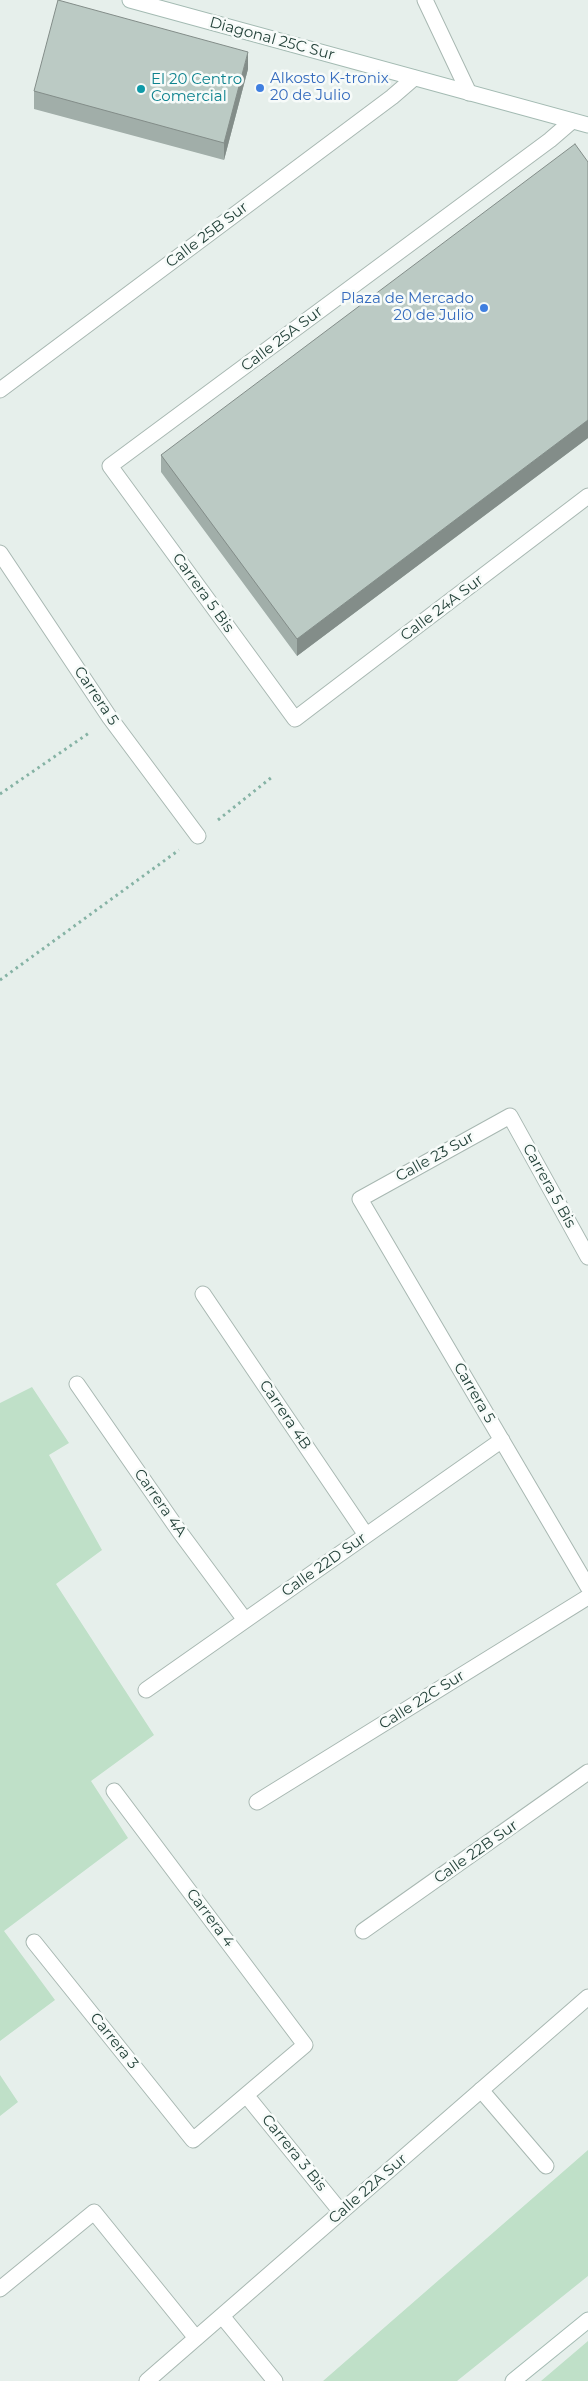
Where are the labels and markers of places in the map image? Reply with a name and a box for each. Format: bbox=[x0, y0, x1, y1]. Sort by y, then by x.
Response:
place label: Alkosto K-tronix 20 de Julio bbox=[270, 70, 389, 105]
place label: El 20 Centro Comercial bbox=[151, 71, 242, 106]
marker: Alkosto K-tronix 20 de Julio bbox=[254, 82, 266, 94]
marker: El 20 Centro Comercial bbox=[135, 83, 147, 95]
place label: Plaza de Mercado 20 de Julio bbox=[341, 290, 474, 325]
marker: Plaza de Mercado 20 de Julio bbox=[478, 302, 490, 314]

